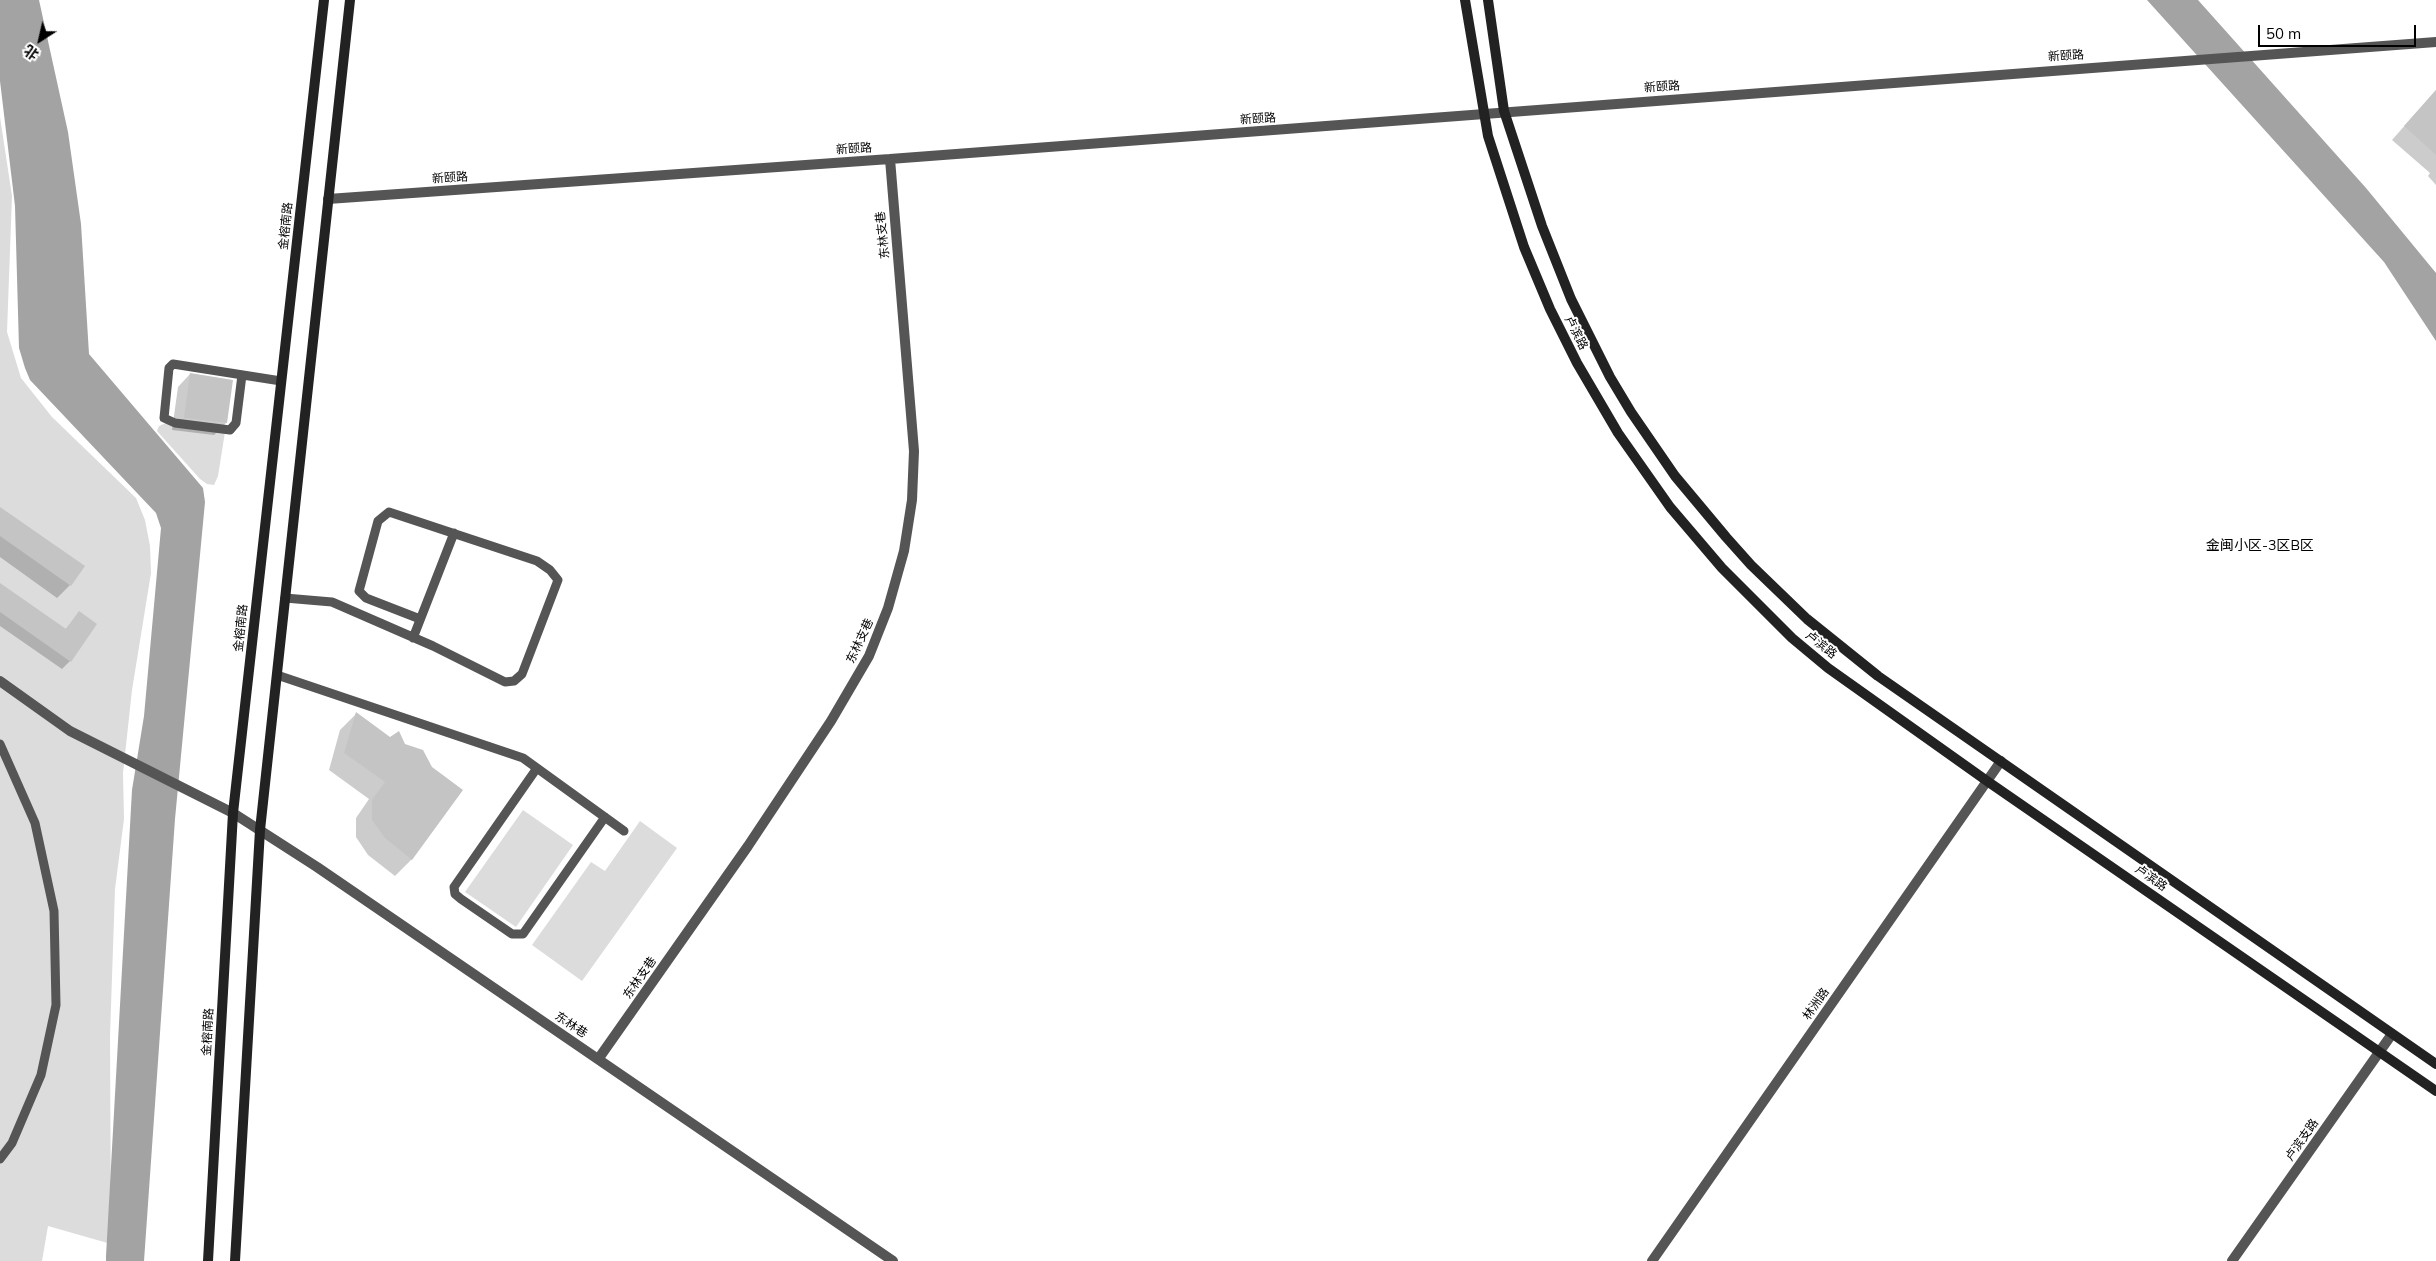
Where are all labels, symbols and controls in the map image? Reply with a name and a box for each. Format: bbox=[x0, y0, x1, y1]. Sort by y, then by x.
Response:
north arrow bbox=[15, 15, 65, 65]
scale bar bbox=[2261, 15, 2418, 47]
text: 50 m bbox=[2266, 24, 2301, 43]
text: 北 bbox=[21, 41, 42, 64]
street label: 新颐路 bbox=[2048, 48, 2084, 64]
street label: 新颐路 bbox=[1644, 79, 1680, 95]
street label: 新颐路 bbox=[1240, 111, 1276, 127]
street label: 新颐路 bbox=[836, 141, 872, 157]
street label: 新颐路 bbox=[432, 170, 468, 186]
street label: 金榕南路 bbox=[276, 201, 296, 251]
street label: 东林支巷 bbox=[873, 210, 893, 260]
street label: 卢滨路 bbox=[1561, 314, 1591, 352]
district label: 金闽小区-3区B区 bbox=[2206, 538, 2314, 554]
street label: 金榕南路 bbox=[231, 603, 251, 653]
street label: 东林支巷 bbox=[843, 616, 877, 666]
street label: 卢滨路 bbox=[1802, 628, 1840, 662]
street label: 卢滨路 bbox=[2132, 862, 2170, 894]
street label: 东林支巷 bbox=[620, 954, 660, 1002]
street label: 林洲路 bbox=[1800, 985, 1832, 1023]
street label: 金榕南路 bbox=[200, 1008, 216, 1056]
street label: 东林巷 bbox=[552, 1009, 590, 1041]
street label: 卢滨支路 bbox=[2282, 1116, 2322, 1164]

